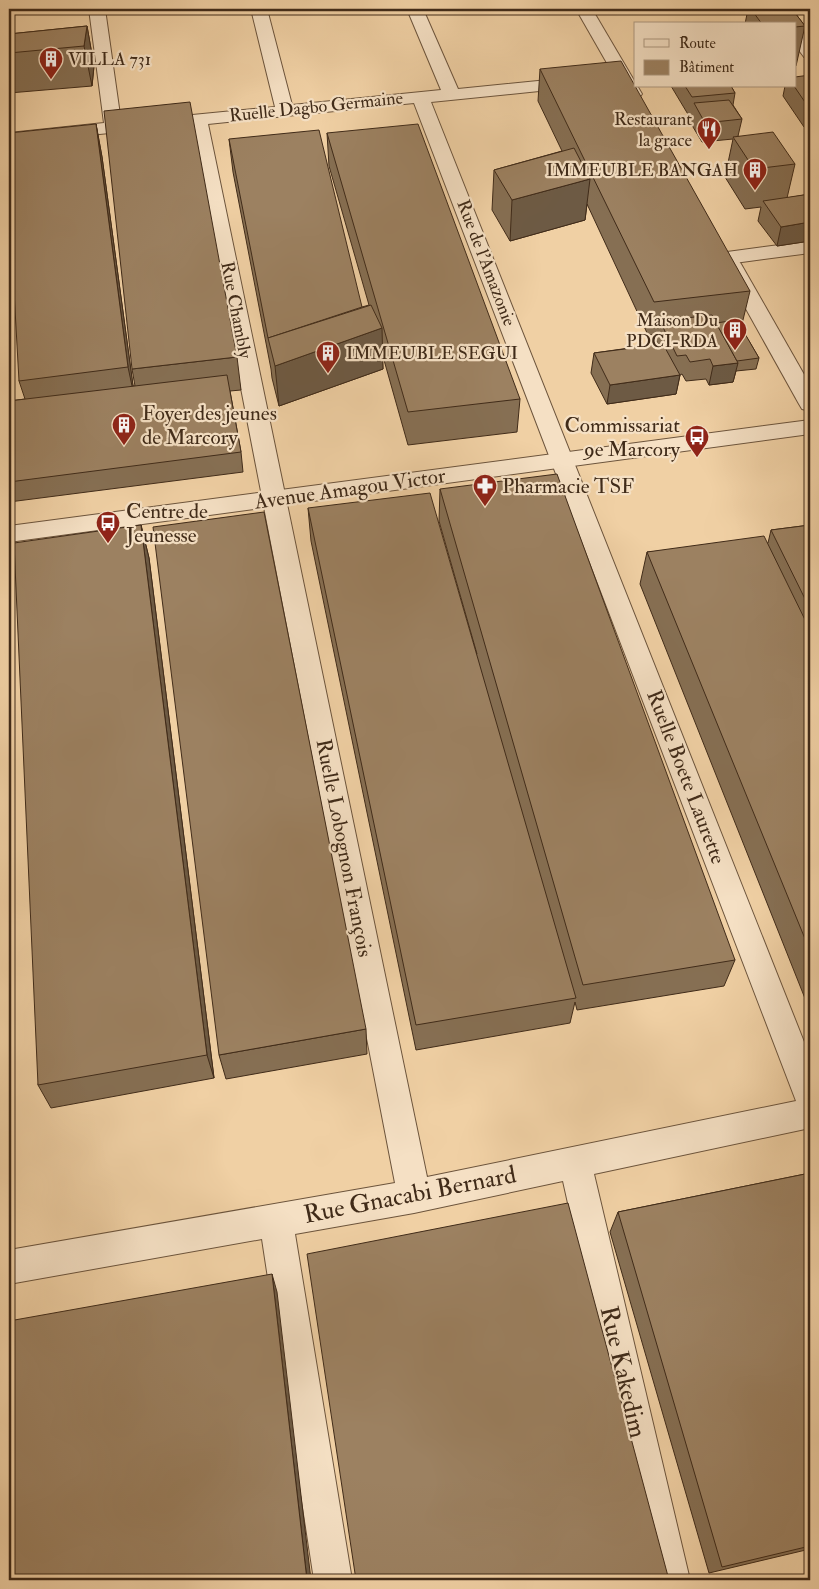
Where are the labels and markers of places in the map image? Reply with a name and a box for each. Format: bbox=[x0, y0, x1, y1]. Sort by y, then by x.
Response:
building icon: VILLA 731 bbox=[38, 46, 64, 80]
place label: VILLA 731 bbox=[68, 48, 151, 71]
place label: Restaurant la grace bbox=[614, 108, 692, 152]
restaurant icon: Restaurant la grace bbox=[696, 116, 722, 150]
building icon: IMMEUBLE BANGAH bbox=[742, 157, 768, 191]
place label: IMMEUBLE BANGAH bbox=[546, 159, 738, 182]
place label: Maison Du PDCI-RDA bbox=[626, 309, 719, 353]
building icon: Maison Du PDCI-RDA bbox=[722, 317, 748, 351]
building icon: IMMEUBLE SEGUI bbox=[315, 340, 341, 374]
place label: IMMEUBLE SEGUI bbox=[346, 342, 518, 365]
place label: Foyer des jeunes de Marcory bbox=[142, 400, 277, 451]
building icon: Foyer des jeunes de Marcory bbox=[111, 412, 137, 446]
place label: Commissariat 9e Marcory bbox=[564, 412, 681, 463]
bus stop icon: Commissariat 9e Marcory bbox=[684, 424, 710, 458]
pharmacy icon: Pharmacie TSF bbox=[472, 473, 498, 507]
place label: Pharmacie TSF bbox=[502, 473, 634, 500]
place label: Centre de Jeunesse bbox=[125, 498, 208, 549]
bus stop icon: Centre de Jeunesse bbox=[95, 510, 121, 544]

